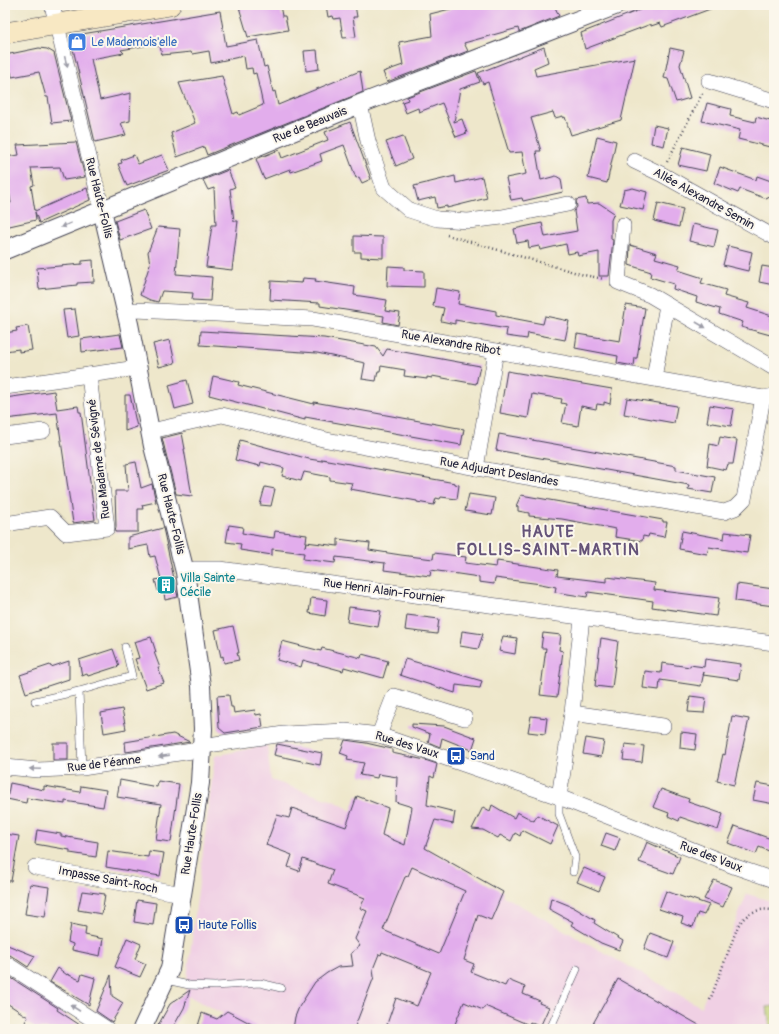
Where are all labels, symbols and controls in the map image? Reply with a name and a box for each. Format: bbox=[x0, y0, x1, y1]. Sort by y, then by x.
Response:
shop icon: Le Mademois'elle bbox=[66, 31, 88, 53]
place label: Le Mademois'elle bbox=[91, 35, 177, 50]
one-way arrow bbox=[63, 56, 69, 68]
street label: Rue de Beauvais bbox=[271, 103, 350, 147]
street label: Rue Haute-Follis bbox=[82, 156, 116, 241]
street label: Allée Alexandre Semin bbox=[651, 165, 758, 233]
one-way arrow bbox=[60, 222, 71, 228]
one-way arrow bbox=[695, 321, 707, 328]
street label: Rue Alexandre Ribot bbox=[400, 327, 502, 359]
street label: Rue Madame de Sévigné bbox=[84, 398, 114, 520]
street label: Rue Adjudant Deslandes bbox=[439, 454, 560, 490]
street label: Rue Haute-Follis bbox=[154, 472, 188, 557]
district label: HAUTE FOLLIS-SAINT-MARTIN bbox=[456, 522, 640, 560]
place label: Villa Sainte Cécile bbox=[180, 571, 235, 600]
building icon: Villa Sainte Cécile bbox=[155, 574, 177, 596]
street label: Rue Henri Alain-Fournier bbox=[322, 575, 447, 607]
street label: Rue des Vaux bbox=[373, 728, 441, 762]
bus stop icon: Sand bbox=[445, 745, 467, 767]
place label: Sand bbox=[470, 749, 495, 764]
street label: Rue de Péanne bbox=[66, 752, 142, 776]
one-way arrow bbox=[158, 753, 170, 759]
one-way arrow bbox=[29, 766, 41, 773]
street label: Rue Haute-Follis bbox=[178, 791, 206, 876]
street label: Rue des Vaux bbox=[678, 838, 744, 876]
street label: Impasse Saint-Roch bbox=[57, 863, 159, 897]
bus stop icon: Haute Follis bbox=[173, 914, 195, 936]
place label: Haute Follis bbox=[198, 918, 257, 933]
one-way arrow bbox=[69, 1004, 80, 1012]

